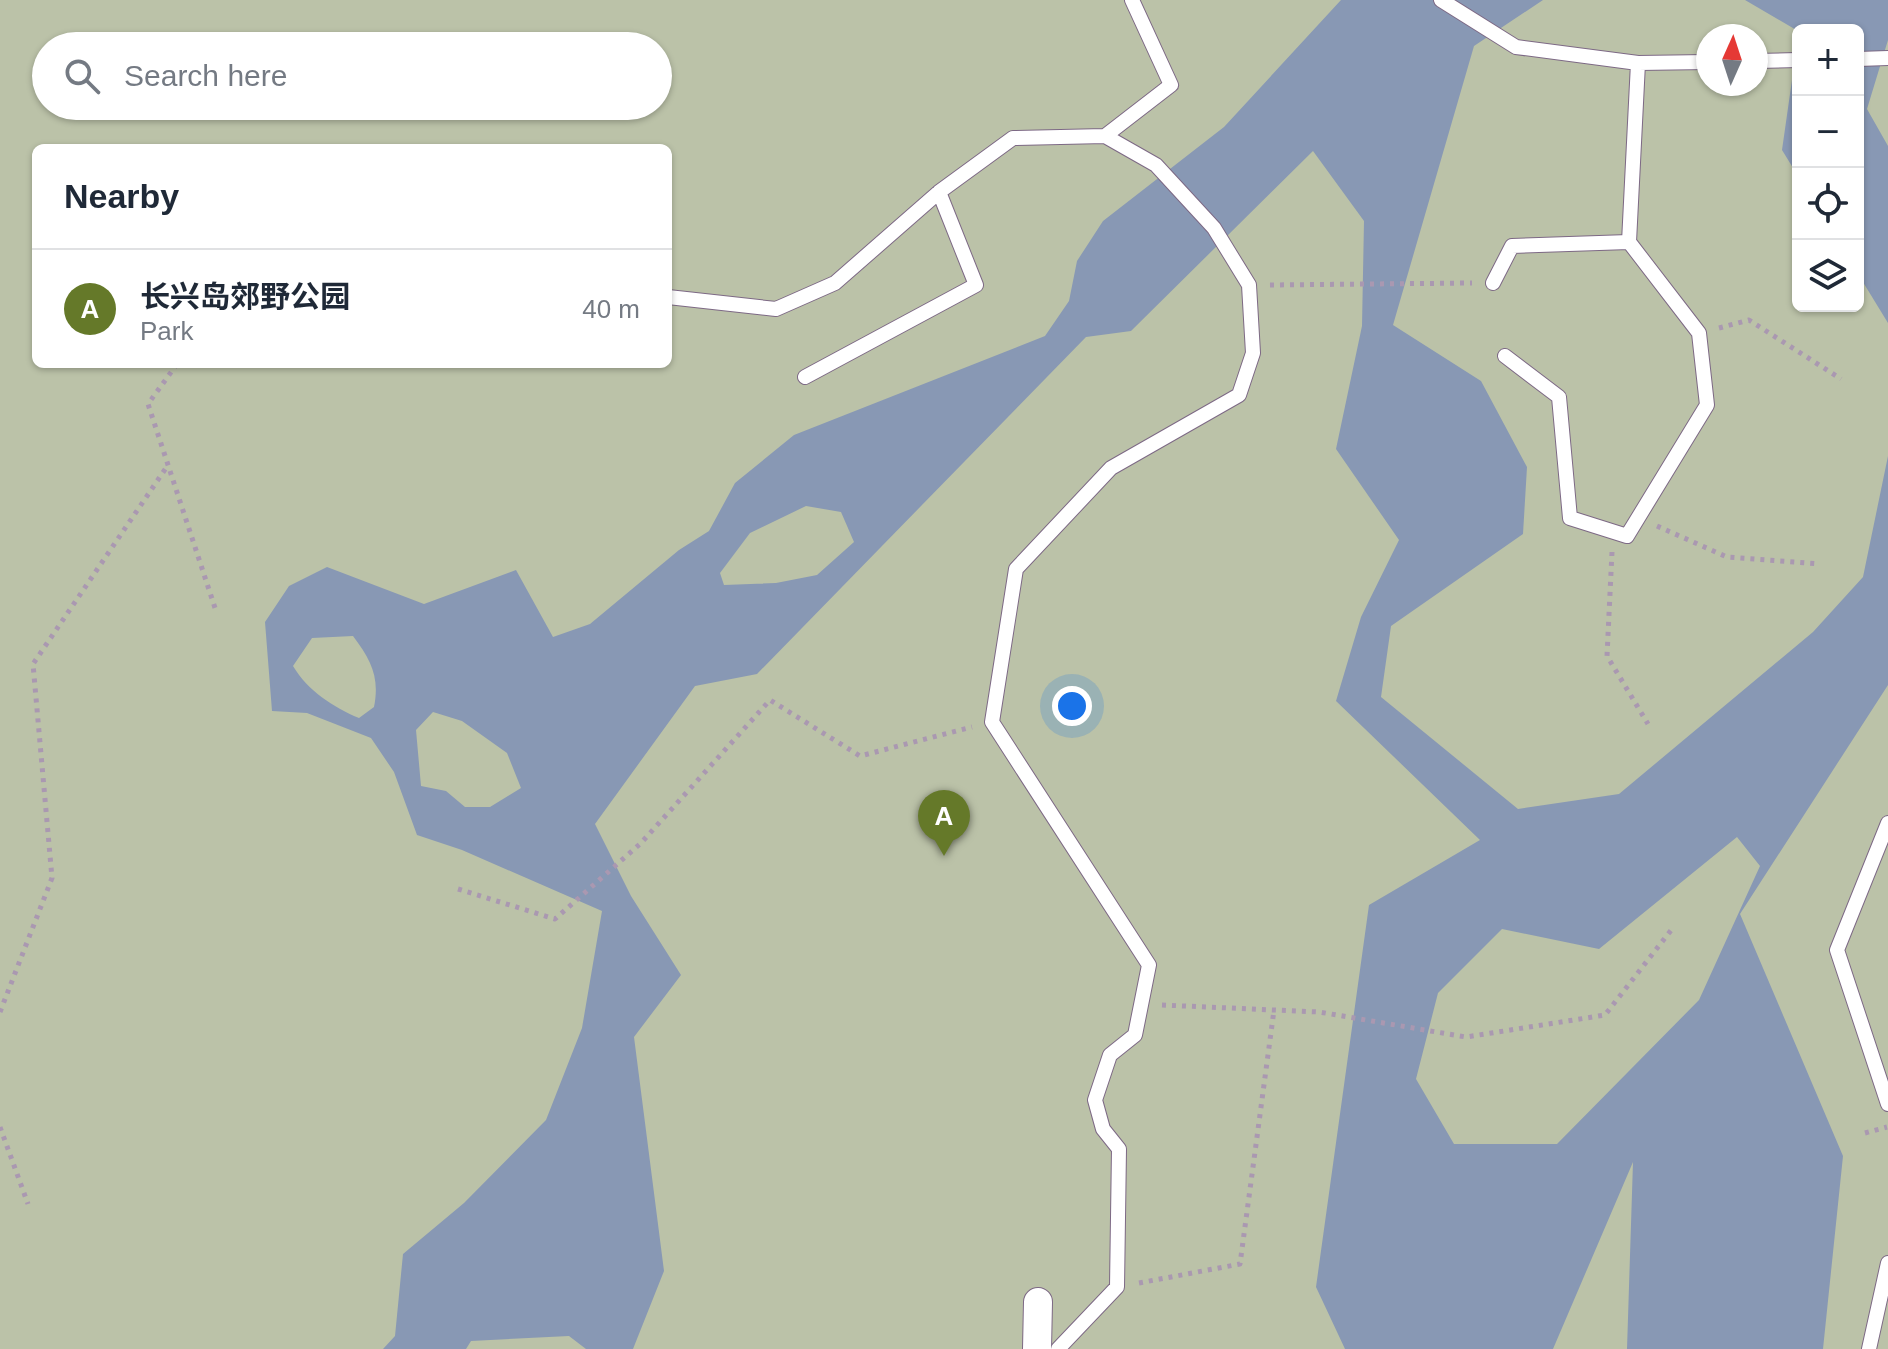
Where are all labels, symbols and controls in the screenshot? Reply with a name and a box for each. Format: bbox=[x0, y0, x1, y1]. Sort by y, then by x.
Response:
north arrow bbox=[1696, 24, 1768, 96]
map controls bbox=[1792, 24, 1864, 312]
button: + bbox=[1792, 24, 1864, 96]
search box bbox=[32, 32, 672, 120]
icon: search bbox=[60, 54, 104, 98]
text: Search here bbox=[124, 59, 287, 92]
button: − bbox=[1792, 96, 1864, 168]
button: locate bbox=[1792, 168, 1864, 240]
text: Nearby bbox=[64, 177, 179, 215]
button: layers bbox=[1792, 240, 1864, 312]
text: 长兴岛郊野公园 bbox=[140, 280, 350, 313]
text: A bbox=[81, 294, 99, 324]
text: 40 m bbox=[582, 294, 640, 324]
text: Park bbox=[140, 316, 193, 346]
your location bbox=[1052, 686, 1092, 726]
pin: A bbox=[918, 790, 970, 856]

